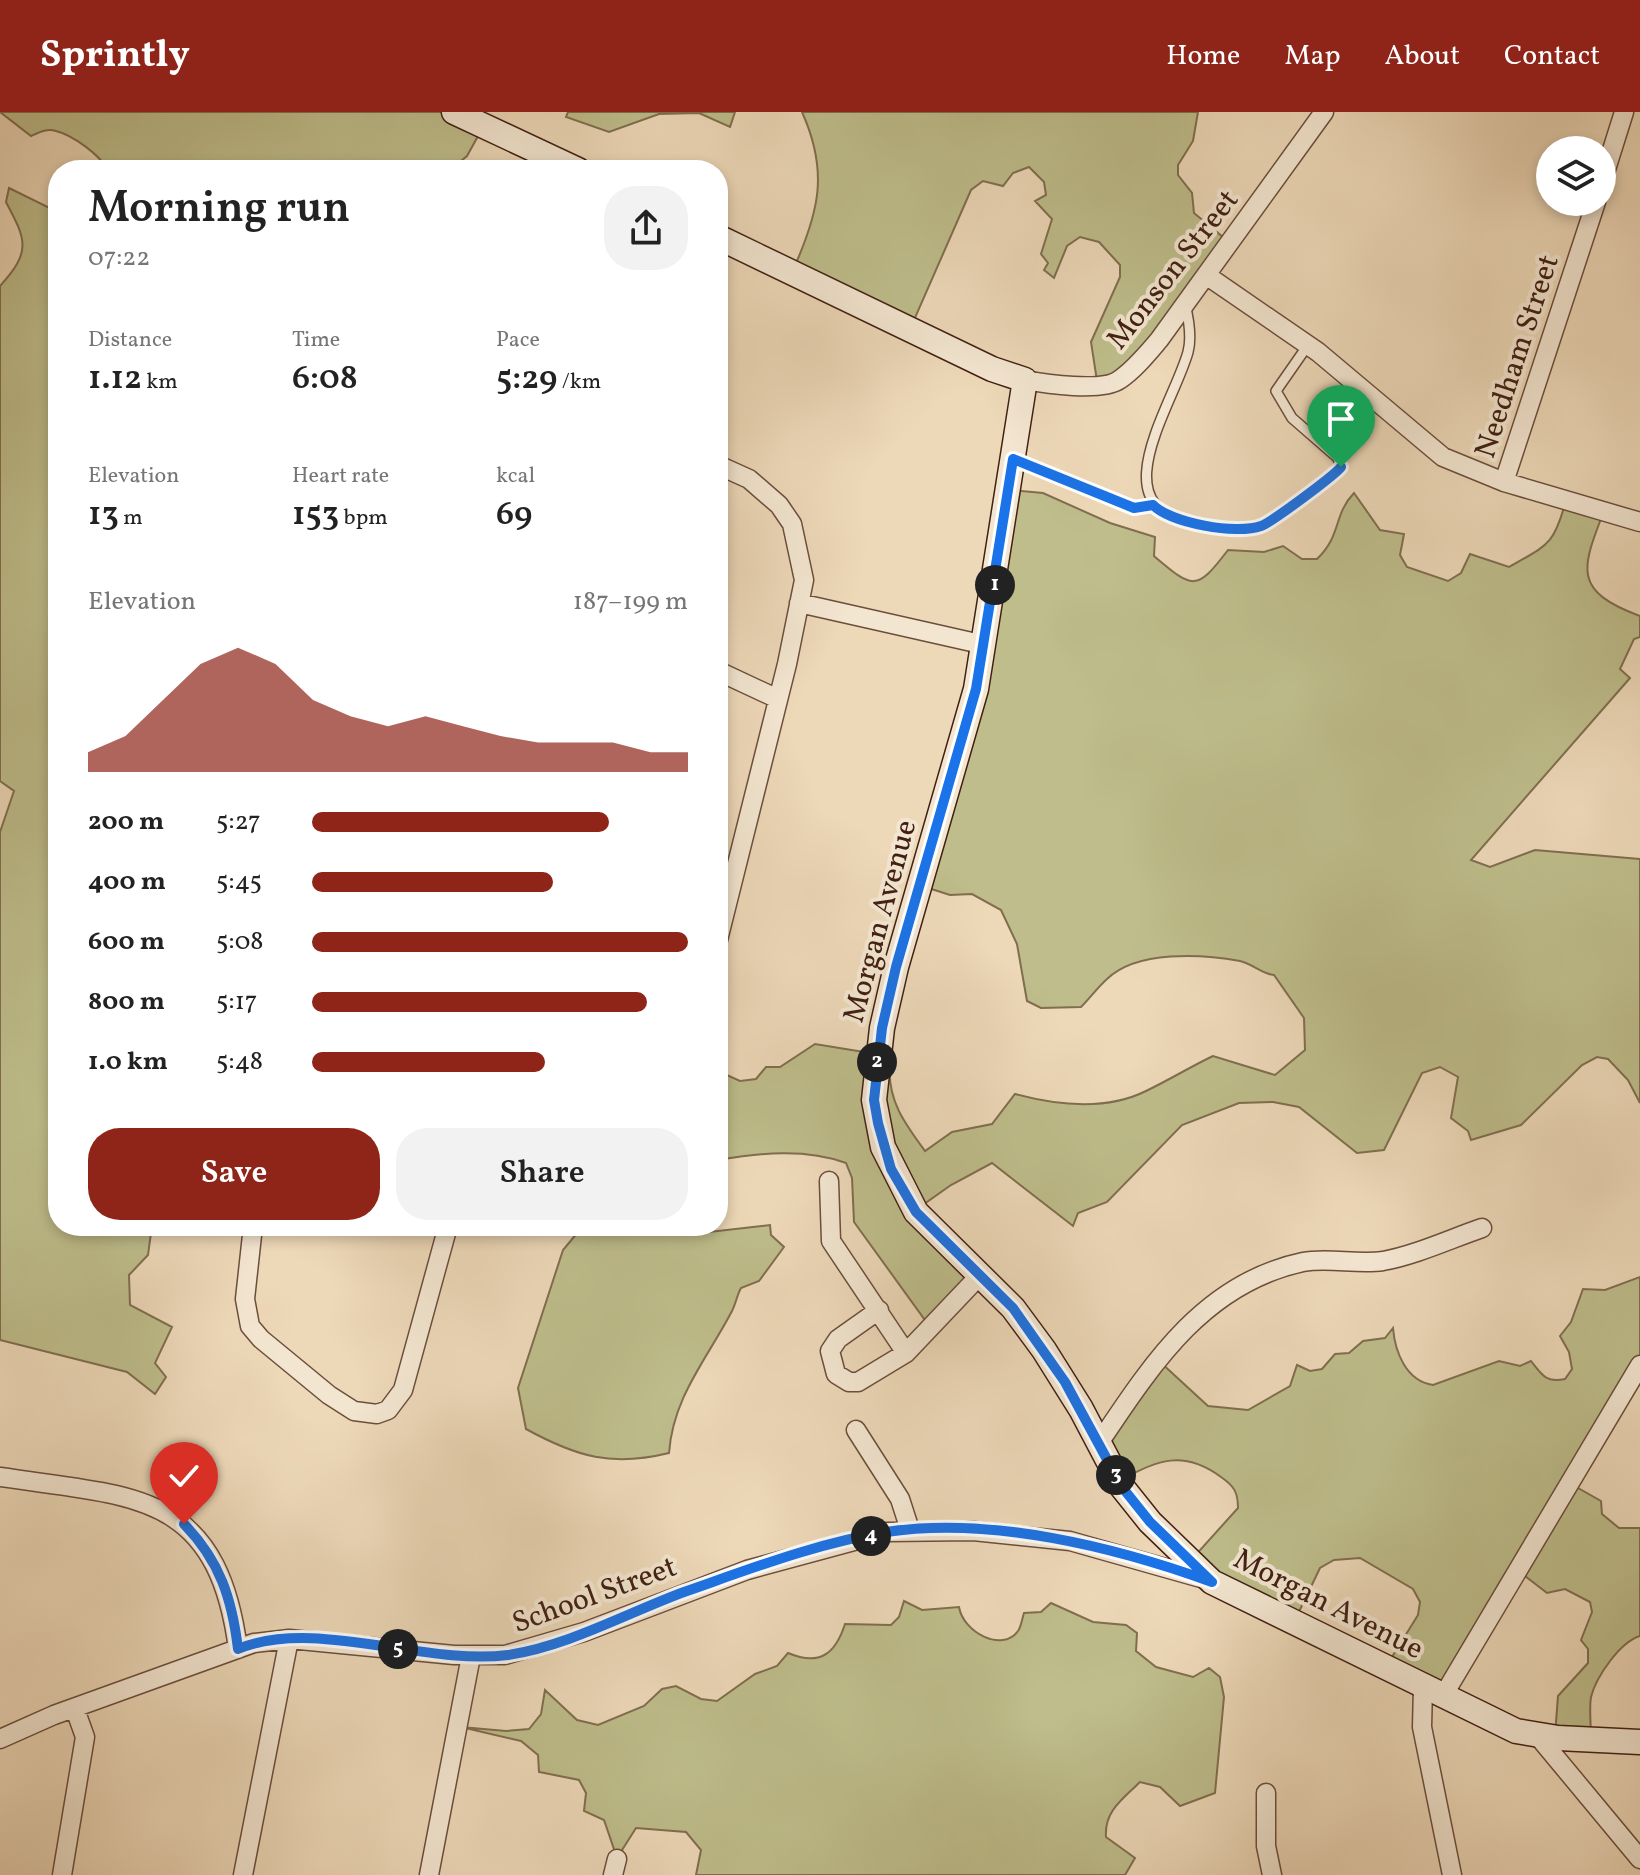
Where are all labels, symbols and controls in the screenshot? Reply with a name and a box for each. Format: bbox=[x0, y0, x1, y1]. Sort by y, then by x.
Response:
text: Sprintly bbox=[40, 30, 190, 83]
text: Home bbox=[1166, 37, 1240, 76]
text: Map bbox=[1284, 37, 1340, 76]
text: About bbox=[1384, 37, 1460, 76]
text: Contact bbox=[1504, 37, 1600, 76]
map controls bbox=[1536, 136, 1616, 216]
button: layers bbox=[1536, 136, 1616, 216]
text: Morning run bbox=[88, 179, 350, 240]
street label: Monson Street bbox=[1098, 181, 1249, 359]
button: share bbox=[604, 186, 688, 270]
text: 07:22 bbox=[88, 240, 150, 276]
street label: Needham Street bbox=[1465, 249, 1571, 464]
text: Distance bbox=[88, 325, 172, 356]
text: Time bbox=[292, 325, 340, 356]
text: Pace bbox=[496, 325, 540, 356]
text: 1.12 bbox=[88, 356, 142, 403]
text: 6:08 bbox=[292, 356, 358, 403]
text: 5:29 bbox=[496, 356, 557, 403]
text: km bbox=[142, 367, 178, 398]
text: /km bbox=[557, 367, 601, 398]
pin bbox=[1307, 385, 1375, 467]
icon: arrive bbox=[1319, 397, 1363, 441]
text: Elevation bbox=[88, 461, 179, 492]
text: Heart rate bbox=[292, 461, 389, 492]
text: kcal bbox=[496, 461, 535, 492]
text: 13 bbox=[88, 492, 119, 539]
text: 153 bbox=[292, 492, 339, 539]
text: 69 bbox=[496, 492, 532, 539]
text: m bbox=[119, 503, 143, 534]
text: bpm bbox=[339, 503, 388, 534]
pin: 1 bbox=[975, 565, 1015, 605]
text: 1 bbox=[991, 569, 999, 600]
text: Elevation bbox=[88, 584, 196, 620]
text: 187–199 m bbox=[573, 584, 688, 620]
text: 200 m bbox=[88, 804, 164, 840]
text: 5:27 bbox=[216, 804, 261, 840]
street label: Morgan Avenue bbox=[834, 816, 928, 1027]
text: 400 m bbox=[88, 864, 166, 900]
text: 5:45 bbox=[216, 864, 262, 900]
text: 600 m bbox=[88, 924, 165, 960]
text: 5:08 bbox=[216, 924, 263, 960]
text: 800 m bbox=[88, 984, 165, 1020]
text: 5:17 bbox=[216, 984, 257, 1020]
pin: 2 bbox=[857, 1042, 897, 1082]
text: 1.0 km bbox=[88, 1044, 168, 1080]
text: 5:48 bbox=[216, 1044, 263, 1080]
text: 2 bbox=[871, 1046, 883, 1077]
button: Save bbox=[88, 1128, 380, 1220]
button: Share bbox=[396, 1128, 688, 1220]
pin bbox=[150, 1442, 218, 1524]
icon: check bbox=[162, 1454, 206, 1498]
pin: 3 bbox=[1096, 1455, 1136, 1495]
text: 3 bbox=[1110, 1459, 1122, 1490]
pin: 4 bbox=[851, 1516, 891, 1556]
text: 4 bbox=[864, 1520, 878, 1551]
street label: Morgan Avenue bbox=[1226, 1539, 1430, 1671]
street label: School Street bbox=[507, 1547, 683, 1645]
pin: 5 bbox=[378, 1629, 418, 1669]
text: 5 bbox=[393, 1633, 403, 1664]

